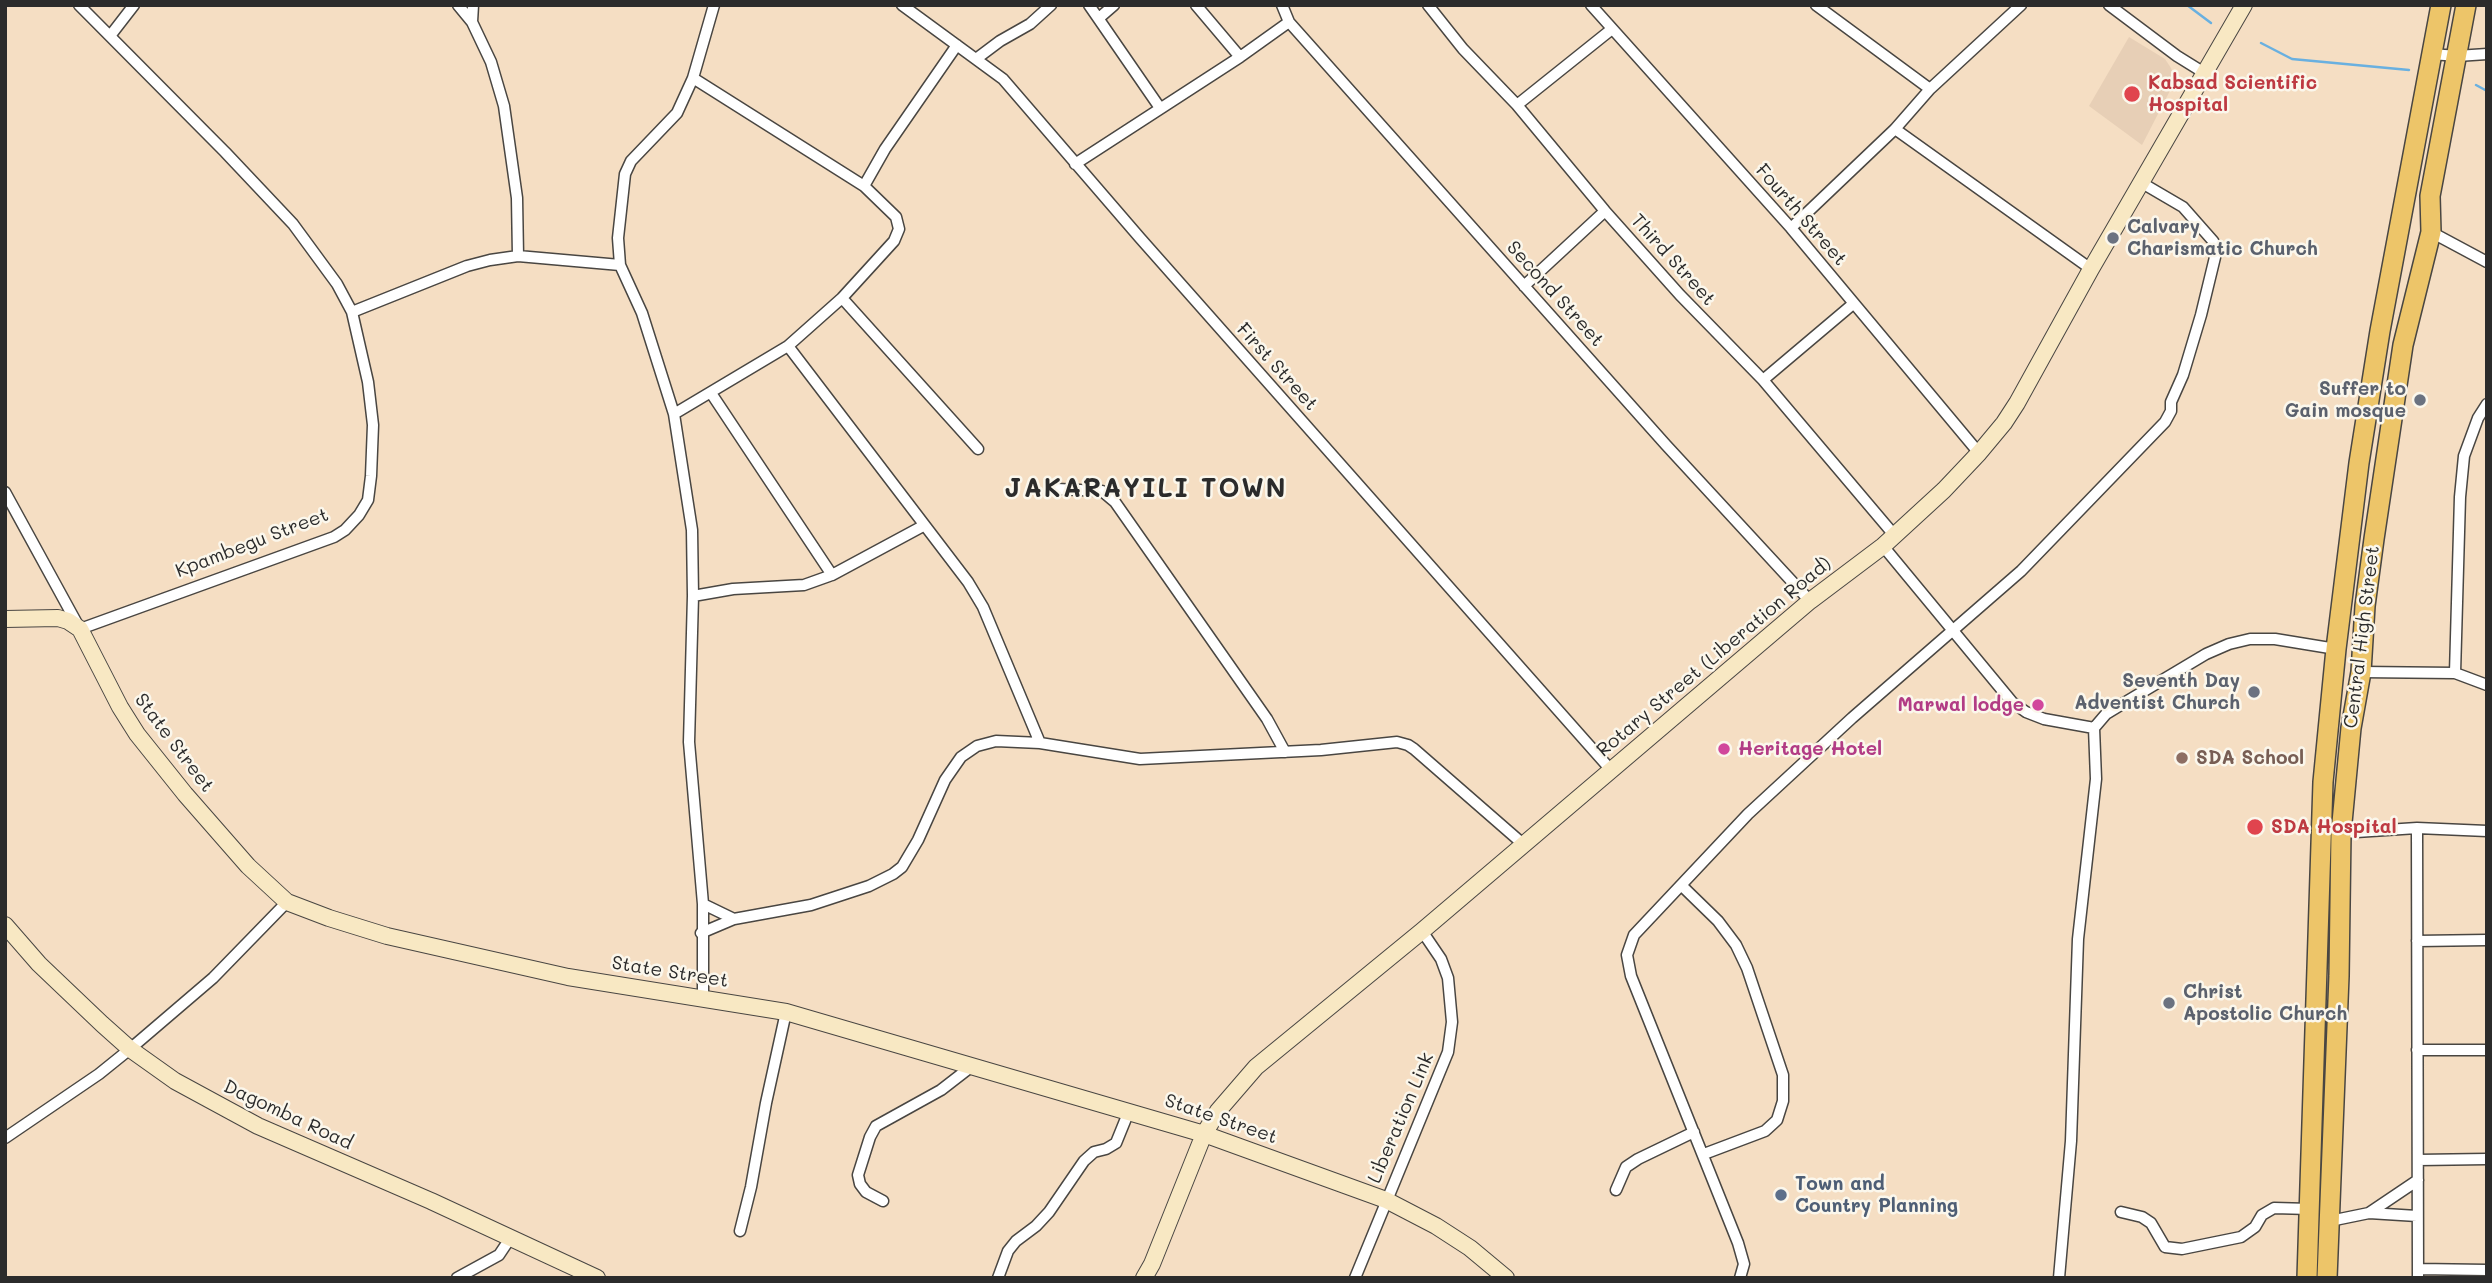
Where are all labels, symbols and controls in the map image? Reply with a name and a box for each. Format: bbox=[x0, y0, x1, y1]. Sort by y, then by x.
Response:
place label: Kabsad Scientific Hospital bbox=[2148, 72, 2317, 116]
marker: Kabsad Scientific Hospital bbox=[2122, 84, 2142, 104]
street label: Fourth Street bbox=[1751, 159, 1851, 271]
street label: Third Street bbox=[1626, 210, 1720, 310]
place label: Calvary Charismatic Church bbox=[2127, 216, 2318, 260]
marker: Calvary Charismatic Church bbox=[2105, 230, 2121, 246]
street label: Second Street bbox=[1502, 237, 1608, 351]
street label: First Street bbox=[1232, 318, 1322, 416]
place label: Suffer to Gain mosque bbox=[2285, 378, 2406, 422]
marker: Suffer to Gain mosque bbox=[2412, 392, 2428, 408]
district label: JAKARAYILI TOWN bbox=[1006, 473, 1286, 505]
street label: Kpambegu Street bbox=[172, 503, 332, 583]
street label: Central High Street bbox=[2339, 544, 2385, 730]
street label: Rotary Street (Liberation Road) bbox=[1592, 552, 1836, 762]
place label: Seventh Day Adventist Church bbox=[2074, 670, 2240, 714]
marker: Seventh Day Adventist Church bbox=[2246, 684, 2262, 700]
street label: State Street bbox=[130, 689, 218, 797]
place label: Marwal lodge bbox=[1897, 694, 2024, 716]
marker: Marwal lodge bbox=[2030, 697, 2046, 713]
place label: Heritage Hotel bbox=[1738, 738, 1882, 760]
marker: Heritage Hotel bbox=[1716, 741, 1732, 757]
place label: SDA School bbox=[2196, 747, 2304, 769]
marker: SDA School bbox=[2174, 750, 2190, 766]
place label: SDA Hospital bbox=[2271, 816, 2397, 838]
marker: SDA Hospital bbox=[2245, 817, 2265, 837]
street label: State Street bbox=[610, 952, 730, 992]
place label: Christ Apostolic Church bbox=[2183, 981, 2347, 1025]
marker: Christ Apostolic Church bbox=[2161, 995, 2177, 1011]
street label: Liberation Link bbox=[1363, 1049, 1439, 1187]
street label: Dagomba Road bbox=[220, 1075, 356, 1155]
street label: State Street bbox=[1162, 1089, 1280, 1149]
place label: Town and Country Planning bbox=[1795, 1173, 1958, 1217]
marker: Town and Country Planning bbox=[1773, 1187, 1789, 1203]

